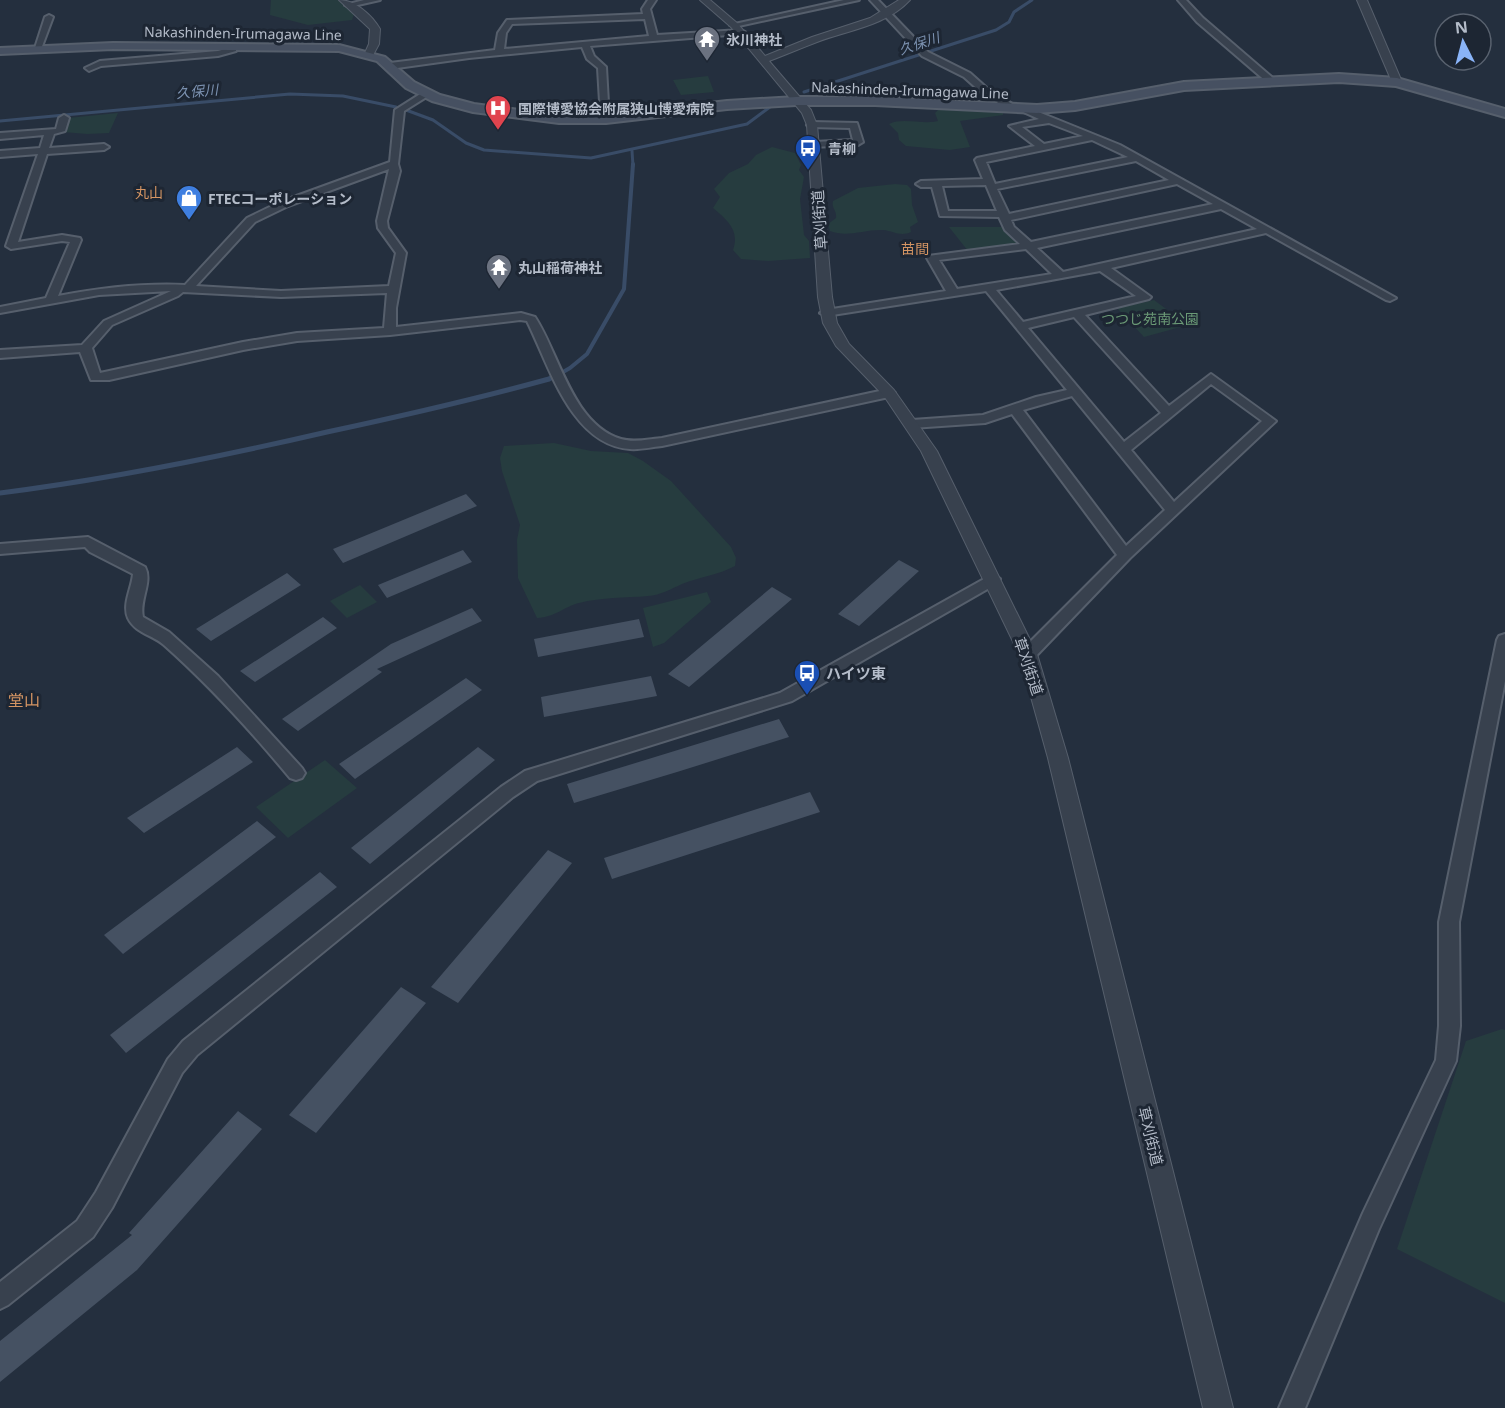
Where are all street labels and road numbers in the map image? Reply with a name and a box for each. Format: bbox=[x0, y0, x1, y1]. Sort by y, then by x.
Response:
street label: Nakashinden-Irumagawa Line bbox=[144, 22, 342, 44]
street label: Nakashinden-Irumagawa Line bbox=[811, 77, 1009, 103]
street label: 草刈街道 bbox=[807, 189, 831, 251]
street label: 草刈街道 bbox=[1010, 634, 1048, 698]
street label: 草刈街道 bbox=[1134, 1104, 1168, 1168]

